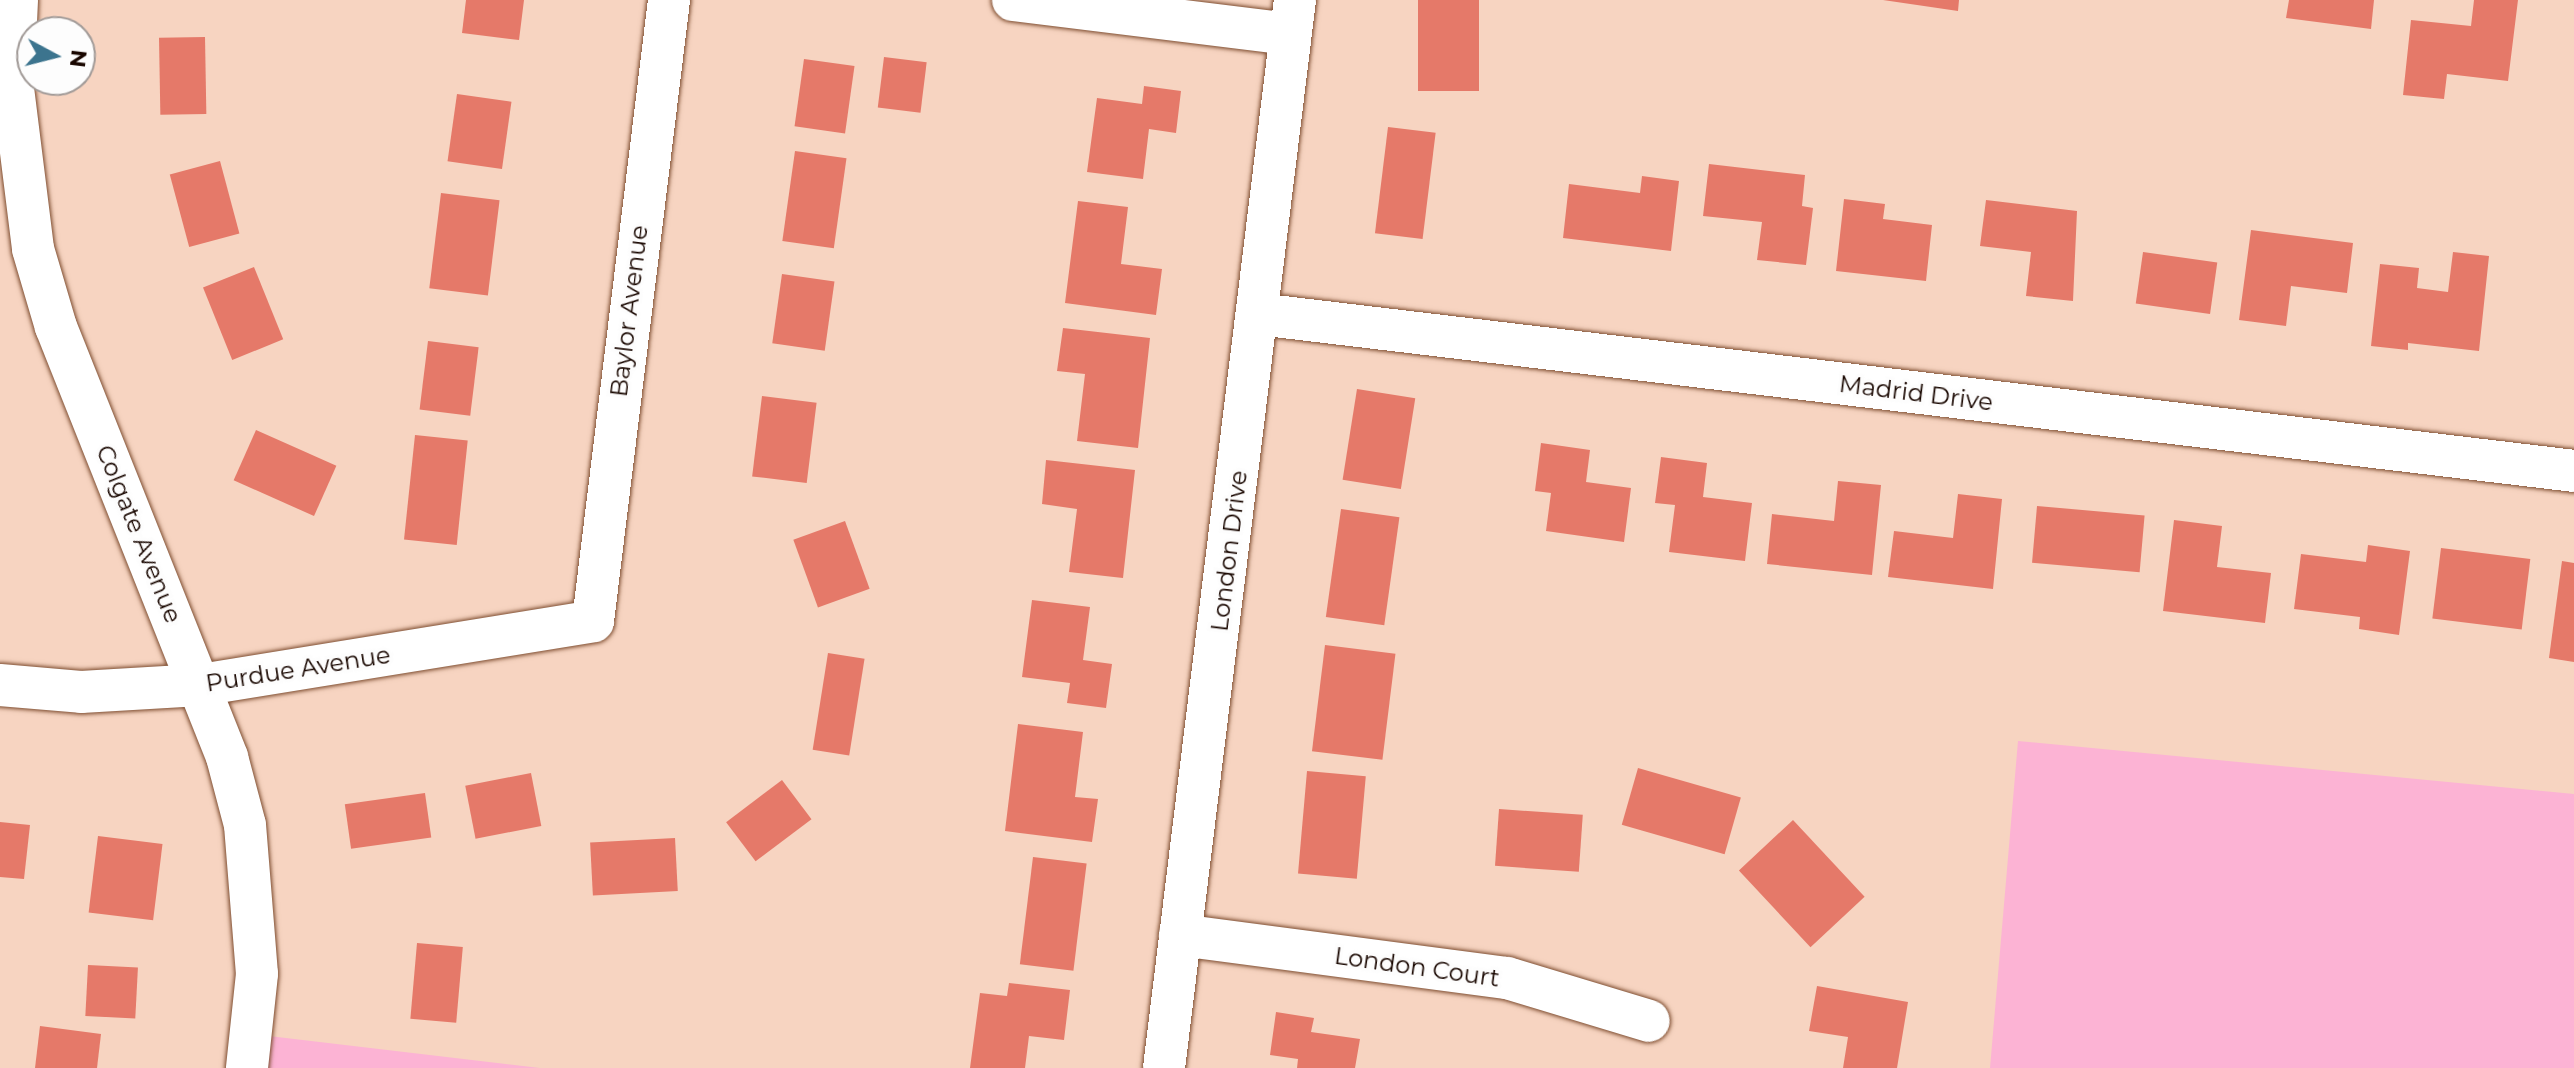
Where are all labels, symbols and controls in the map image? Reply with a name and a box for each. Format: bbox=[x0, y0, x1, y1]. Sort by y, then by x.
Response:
north arrow bbox=[16, 16, 96, 96]
text: N bbox=[64, 48, 93, 69]
street label: Baylor Avenue bbox=[604, 223, 654, 399]
street label: Madrid Drive bbox=[1837, 369, 1995, 417]
street label: Colgate Avenue bbox=[90, 441, 188, 627]
street label: London Drive bbox=[1205, 469, 1253, 633]
street label: Purdue Avenue bbox=[204, 640, 392, 698]
street label: London Court bbox=[1333, 941, 1501, 993]

